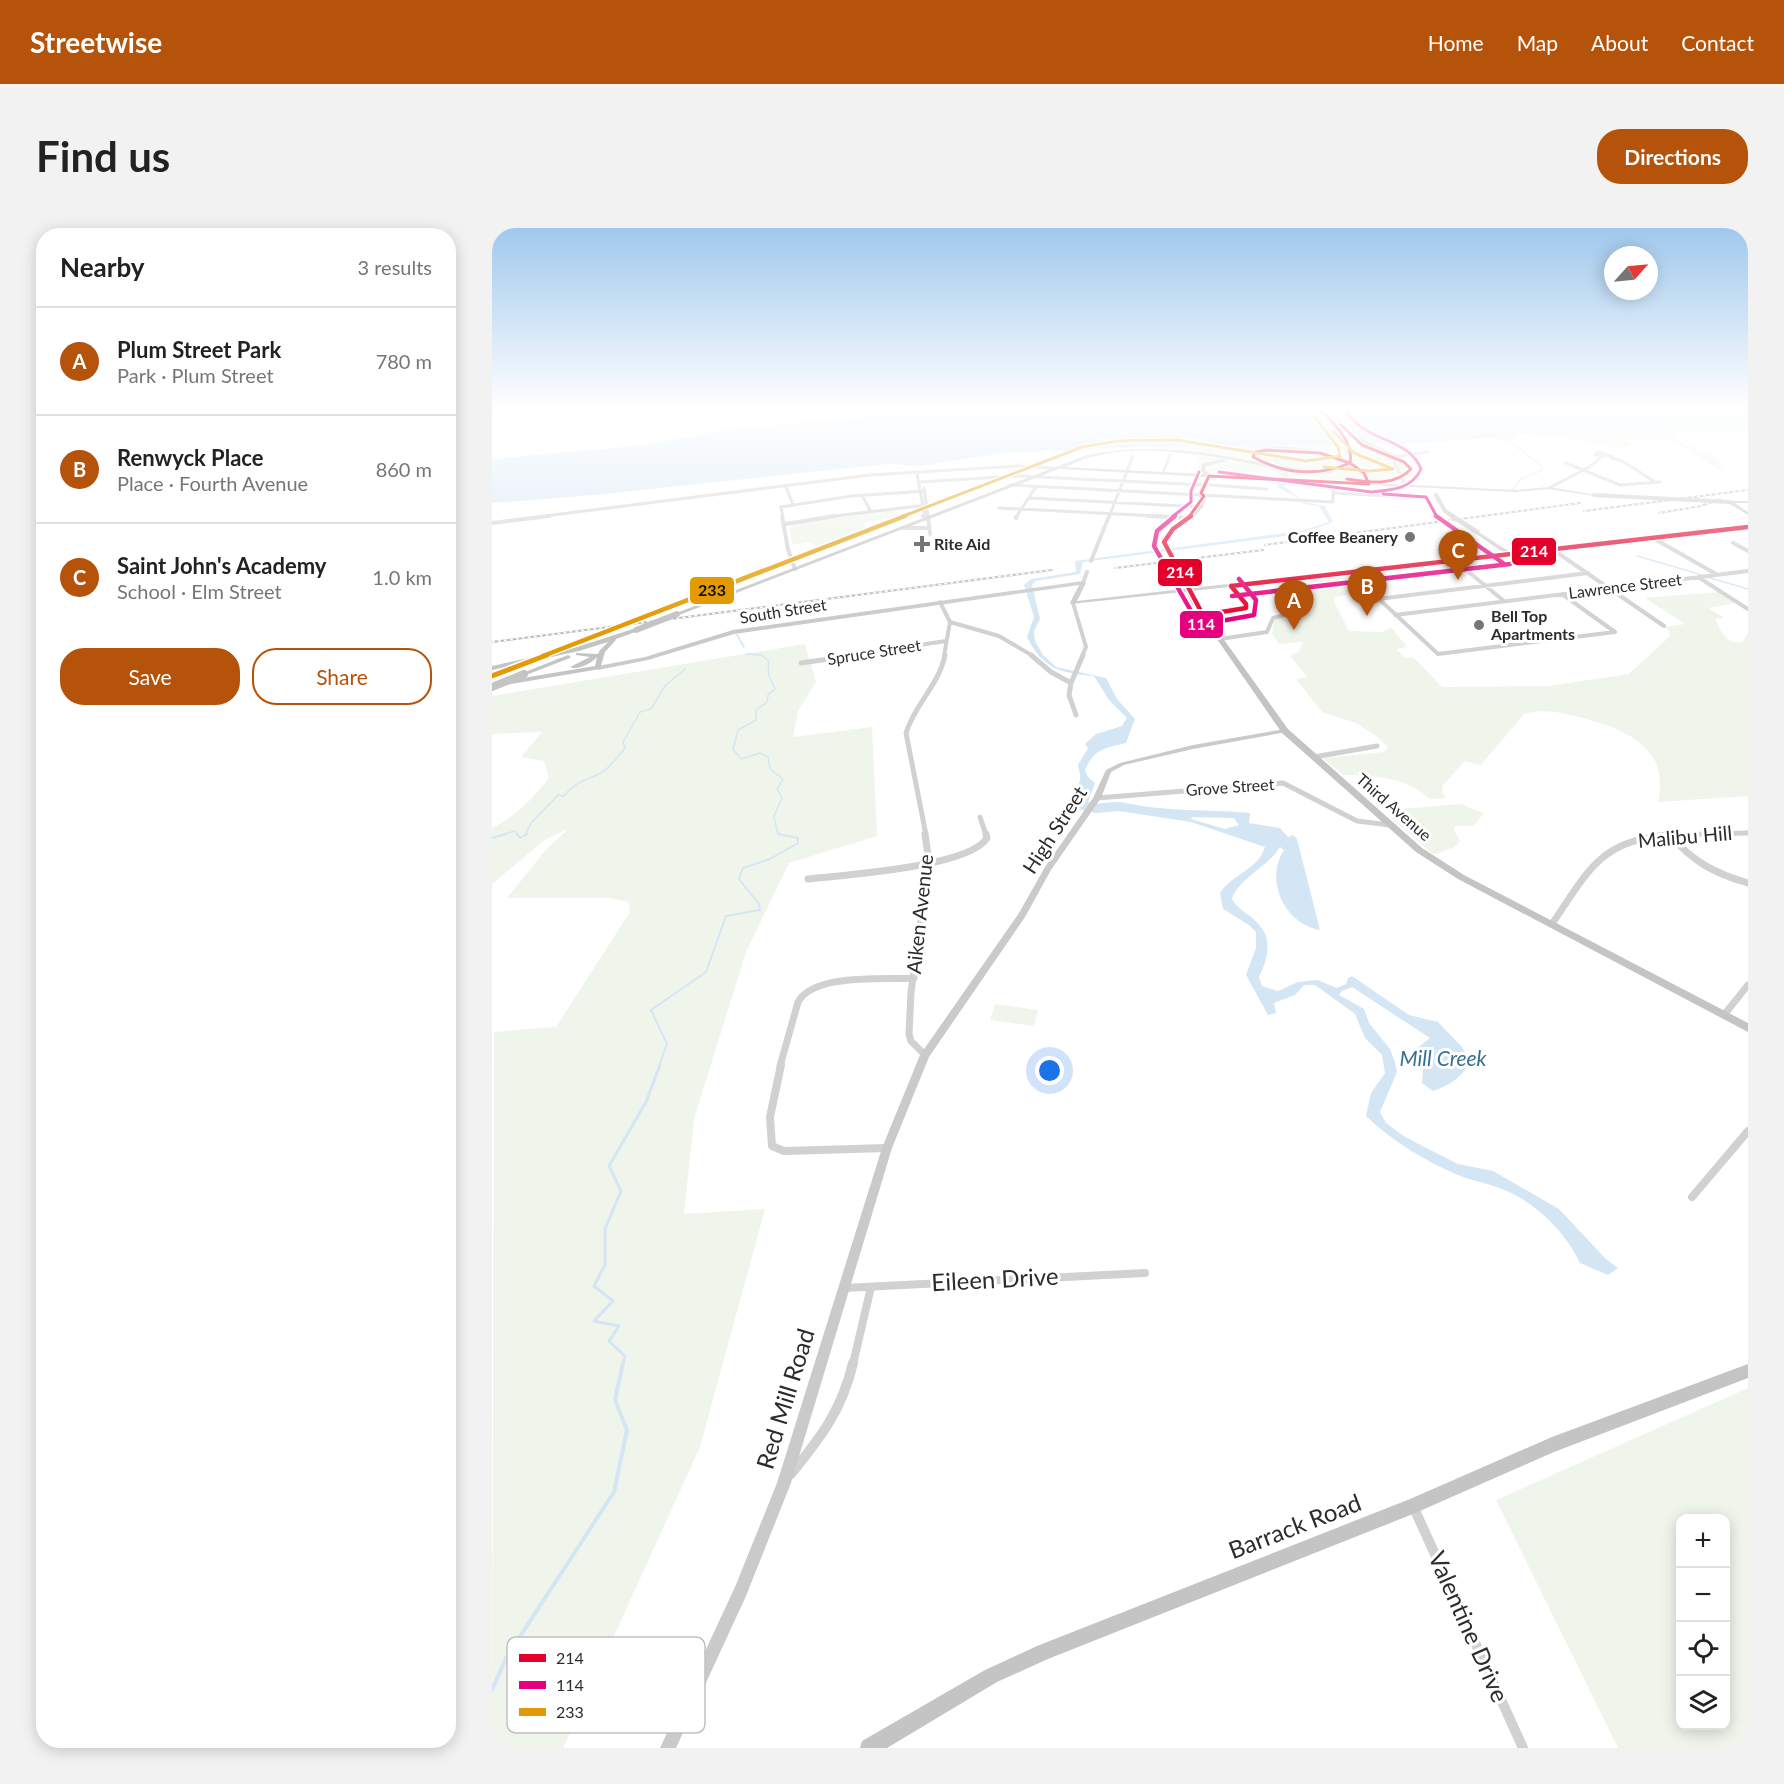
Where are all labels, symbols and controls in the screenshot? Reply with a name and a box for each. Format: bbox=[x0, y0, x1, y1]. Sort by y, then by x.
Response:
text: Streetwise bbox=[30, 25, 162, 59]
text: Home bbox=[1428, 30, 1484, 55]
text: Map bbox=[1517, 30, 1558, 55]
text: About bbox=[1591, 30, 1648, 55]
text: Contact bbox=[1681, 30, 1754, 55]
button: Directions bbox=[1597, 129, 1748, 184]
text: Find us bbox=[36, 131, 170, 181]
north arrow bbox=[1604, 246, 1658, 300]
text: Nearby bbox=[60, 251, 145, 283]
text: 3 results bbox=[357, 255, 432, 279]
text: Plum Street Park bbox=[117, 336, 281, 363]
text: A bbox=[73, 349, 86, 373]
text: 780 m bbox=[376, 349, 432, 373]
text: Park · Plum Street bbox=[117, 363, 274, 387]
text: Renwyck Place bbox=[117, 444, 263, 471]
text: B bbox=[73, 457, 86, 481]
text: 860 m bbox=[376, 457, 432, 481]
text: Place · Fourth Avenue bbox=[117, 471, 308, 495]
place label: Coffee Beanery bbox=[1288, 527, 1399, 546]
marker: Coffee Beanery bbox=[1403, 530, 1417, 544]
pin: C bbox=[1438, 530, 1478, 580]
place label: Rite Aid bbox=[934, 534, 990, 553]
marker: Rite Aid bbox=[915, 537, 929, 551]
line badge: 214 bbox=[1511, 537, 1557, 566]
text: 214 bbox=[1520, 541, 1548, 560]
text: Saint John's Academy bbox=[117, 552, 326, 579]
line badge: 214 bbox=[1157, 558, 1203, 587]
text: 214 bbox=[1166, 562, 1194, 581]
text: C bbox=[73, 565, 86, 589]
text: 1.0 km bbox=[372, 565, 432, 589]
pin: B bbox=[1348, 566, 1386, 616]
street label: Lawrence Street bbox=[1567, 569, 1683, 602]
line badge: 233 bbox=[689, 576, 735, 605]
text: School · Elm Street bbox=[117, 579, 282, 603]
text: 233 bbox=[698, 580, 726, 599]
pin: A bbox=[1274, 580, 1314, 630]
street label: South Street bbox=[738, 594, 828, 627]
place label: Bell Top Apartments bbox=[1490, 606, 1575, 643]
line badge: 114 bbox=[1179, 610, 1224, 639]
text: 114 bbox=[1187, 614, 1215, 633]
marker: Bell Top Apartments bbox=[1472, 618, 1486, 632]
street label: Spruce Street bbox=[826, 635, 922, 668]
button: Save bbox=[60, 648, 240, 705]
button: Share bbox=[252, 648, 432, 705]
street label: Third Avenue bbox=[1353, 769, 1436, 844]
street label: Grove Street bbox=[1185, 774, 1275, 799]
street label: High Street bbox=[1017, 781, 1091, 878]
street label: Malibu Hill bbox=[1637, 820, 1733, 852]
street label: Aiken Avenue bbox=[901, 853, 937, 975]
water label: Mill Creek bbox=[1400, 1045, 1488, 1070]
your location bbox=[1035, 1056, 1064, 1085]
street label: Eileen Drive bbox=[931, 1261, 1059, 1296]
street label: Red Mill Road bbox=[749, 1325, 820, 1472]
street label: Barrack Road bbox=[1224, 1487, 1365, 1564]
map controls bbox=[1676, 1514, 1730, 1730]
button: + bbox=[1676, 1514, 1730, 1568]
street label: Valentine Drive bbox=[1423, 1546, 1516, 1706]
button: − bbox=[1676, 1568, 1730, 1622]
button: locate bbox=[1676, 1622, 1730, 1676]
legend bbox=[507, 1637, 705, 1733]
text: 214 bbox=[556, 1648, 584, 1667]
text: 114 bbox=[556, 1675, 584, 1694]
button: layers bbox=[1676, 1676, 1730, 1730]
text: 233 bbox=[556, 1702, 584, 1721]

